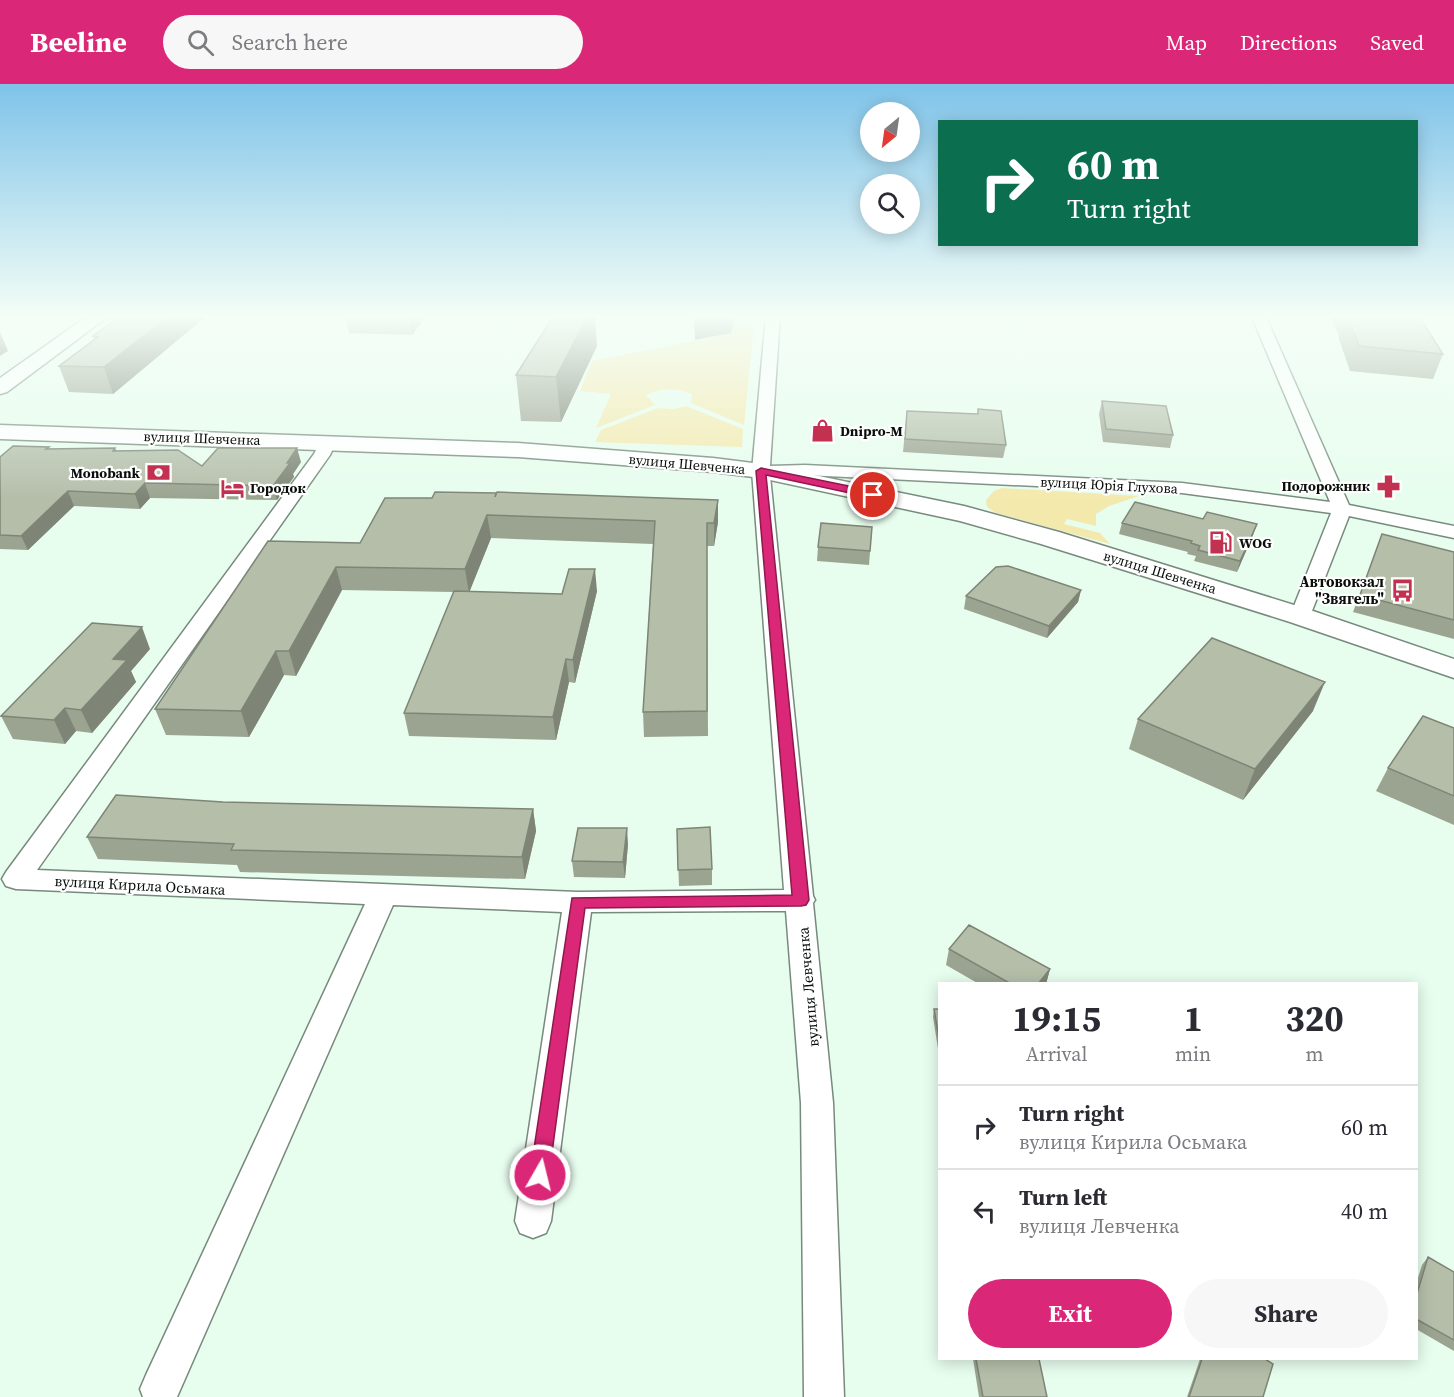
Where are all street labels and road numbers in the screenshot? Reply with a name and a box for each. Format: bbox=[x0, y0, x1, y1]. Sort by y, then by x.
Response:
street label: вулиця Шевченка bbox=[143, 426, 262, 450]
street label: вулиця Шевченка bbox=[628, 449, 747, 479]
street label: вулиця Юрія Глухова bbox=[1040, 471, 1179, 499]
street label: вулиця Шевченка bbox=[1101, 545, 1220, 599]
street label: вулиця Кирила Осьмака bbox=[54, 870, 226, 900]
street label: вулиця Левченка bbox=[792, 926, 824, 1048]

